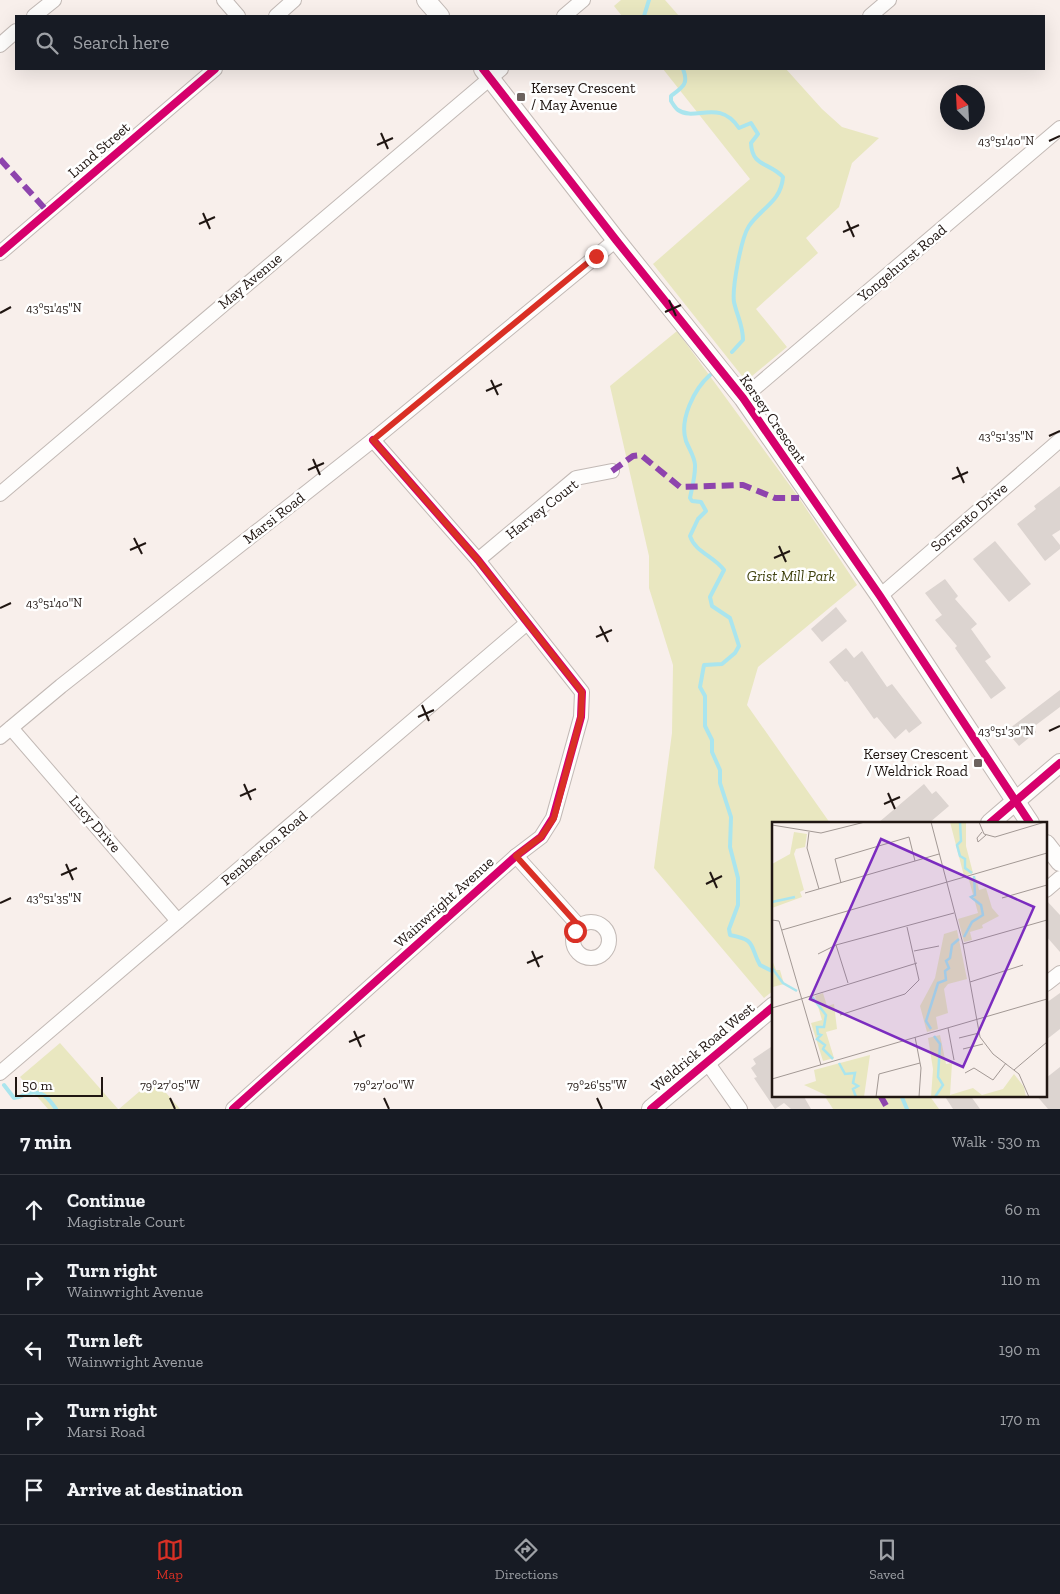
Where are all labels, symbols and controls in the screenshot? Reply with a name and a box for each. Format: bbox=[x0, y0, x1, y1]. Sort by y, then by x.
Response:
search box bbox=[15, 15, 1045, 70]
icon: search bbox=[33, 29, 61, 57]
text: Search here bbox=[73, 31, 169, 54]
place label: Kersey Crescent / May Avenue bbox=[531, 79, 636, 114]
north arrow bbox=[940, 85, 985, 130]
marker: Kersey Crescent / May Avenue bbox=[515, 91, 527, 103]
street label: Lund Street bbox=[64, 118, 134, 182]
text: 43°51'40"N bbox=[978, 134, 1034, 148]
street label: Yongehurst Road bbox=[853, 220, 951, 306]
route end bbox=[585, 245, 608, 268]
street label: May Avenue bbox=[214, 249, 286, 313]
text: 43°51'45"N bbox=[26, 301, 82, 315]
street label: Kersey Crescent bbox=[736, 371, 811, 467]
text: 43°51'35"N bbox=[978, 429, 1034, 443]
street label: Harvey Court bbox=[502, 475, 582, 543]
street label: Sorrento Drive bbox=[927, 479, 1011, 555]
street label: Marsi Road bbox=[240, 488, 309, 548]
park label: Grist Mill Park bbox=[747, 567, 835, 585]
text: 43°51'40"N bbox=[26, 596, 82, 610]
text: 43°51'30"N bbox=[978, 724, 1034, 738]
place label: Kersey Crescent / Weldrick Road bbox=[864, 745, 969, 780]
marker: Kersey Crescent / Weldrick Road bbox=[972, 757, 984, 769]
street label: Lucy Drive bbox=[65, 792, 125, 856]
street label: Pemberton Road bbox=[217, 806, 311, 889]
inset map bbox=[772, 822, 1048, 1096]
street label: Wainwright Avenue bbox=[391, 853, 497, 951]
text: 43°51'35"N bbox=[26, 891, 82, 905]
route start bbox=[564, 920, 587, 943]
street label: Weldrick Road West bbox=[648, 998, 758, 1095]
scale bar bbox=[15, 1074, 102, 1097]
text: 50 m bbox=[22, 1077, 53, 1094]
text: 79°27'05"W bbox=[140, 1078, 201, 1092]
text: 79°27'00"W bbox=[354, 1078, 415, 1092]
text: 79°26'55"W bbox=[567, 1078, 628, 1092]
text: 7 min bbox=[20, 1129, 71, 1154]
text: Walk · 530 m bbox=[952, 1132, 1040, 1151]
text: Continue bbox=[67, 1189, 145, 1212]
icon: ahead bbox=[20, 1196, 48, 1224]
text: 60 m bbox=[1005, 1200, 1040, 1219]
text: Magistrale Court bbox=[67, 1212, 185, 1231]
text: Turn right bbox=[67, 1259, 157, 1282]
icon: right bbox=[20, 1266, 48, 1294]
text: 110 m bbox=[1001, 1270, 1040, 1289]
text: Wainwright Avenue bbox=[67, 1282, 203, 1301]
text: Turn left bbox=[67, 1329, 142, 1352]
icon: left bbox=[20, 1336, 48, 1364]
text: 190 m bbox=[999, 1340, 1040, 1359]
text: Wainwright Avenue bbox=[67, 1352, 203, 1371]
text: Turn right bbox=[67, 1399, 157, 1422]
icon: right bbox=[20, 1406, 48, 1434]
text: 170 m bbox=[1000, 1410, 1040, 1429]
text: Marsi Road bbox=[67, 1422, 145, 1441]
icon: arrive bbox=[20, 1476, 48, 1504]
text: Arrive at destination bbox=[67, 1478, 243, 1501]
tab: Map bbox=[156, 1536, 184, 1583]
tab: Directions bbox=[495, 1536, 558, 1583]
tab: Saved bbox=[869, 1536, 904, 1583]

